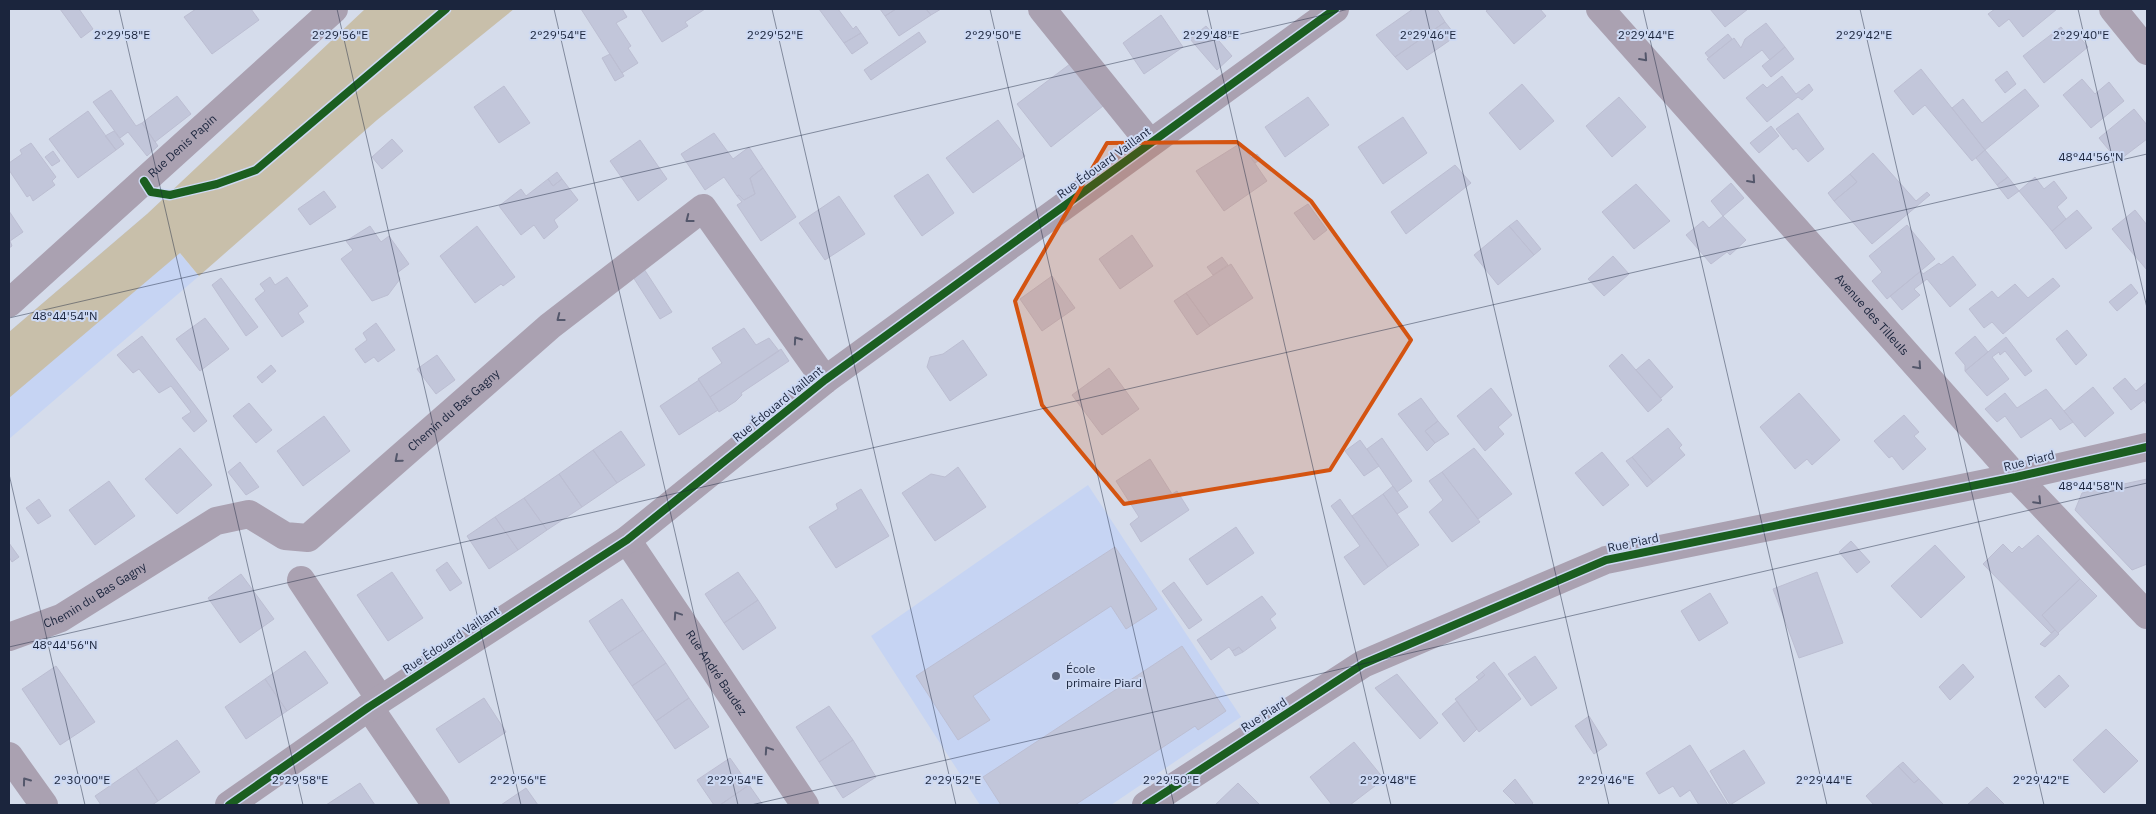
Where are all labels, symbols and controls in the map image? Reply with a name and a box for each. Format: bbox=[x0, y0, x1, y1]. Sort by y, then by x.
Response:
text: 2°29'58"E bbox=[94, 27, 150, 42]
text: 2°29'56"E bbox=[312, 27, 368, 42]
text: 2°29'54"E bbox=[530, 27, 586, 42]
text: 2°29'52"E bbox=[747, 27, 803, 42]
text: 2°29'50"E bbox=[965, 27, 1021, 42]
text: 2°29'48"E bbox=[1183, 27, 1239, 42]
text: 2°29'46"E bbox=[1400, 27, 1456, 42]
text: 2°29'44"E bbox=[1618, 27, 1674, 42]
text: 2°29'42"E bbox=[1836, 27, 1892, 42]
text: 2°29'40"E bbox=[2053, 27, 2109, 42]
one-way arrow bbox=[1638, 53, 1647, 62]
street label: Rue Denis Papin bbox=[145, 111, 220, 181]
street label: Rue Édouard Vaillant bbox=[1054, 124, 1153, 202]
text: 48°44'56"N bbox=[2058, 149, 2124, 164]
one-way arrow bbox=[1746, 174, 1755, 183]
one-way arrow bbox=[685, 213, 695, 222]
street label: Avenue des Tilleuls bbox=[1832, 270, 1912, 358]
text: 48°44'54"N bbox=[32, 308, 98, 323]
one-way arrow bbox=[556, 312, 566, 321]
one-way arrow bbox=[794, 337, 803, 346]
one-way arrow bbox=[1913, 361, 1922, 370]
street label: Rue Édouard Vaillant bbox=[729, 363, 826, 445]
street label: Chemin du Bas Gagny bbox=[404, 366, 503, 454]
street label: Rue Piard bbox=[2002, 447, 2056, 474]
one-way arrow bbox=[394, 453, 403, 462]
text: 48°44'58"N bbox=[2058, 478, 2124, 493]
one-way arrow bbox=[2032, 495, 2041, 504]
street label: Rue Piard bbox=[1606, 530, 1660, 555]
street label: Chemin du Bas Gagny bbox=[41, 558, 149, 631]
street label: Rue Édouard Vaillant bbox=[400, 603, 502, 676]
one-way arrow bbox=[674, 612, 683, 621]
street label: Rue André Baudez bbox=[683, 627, 751, 718]
text: 48°44'56"N bbox=[32, 637, 98, 652]
place label: École primaire Piard bbox=[1066, 661, 1142, 690]
marker: École primaire Piard bbox=[1050, 670, 1062, 682]
street label: Rue Piard bbox=[1238, 694, 1290, 735]
one-way arrow bbox=[765, 747, 774, 756]
text: 2°30'00"E bbox=[54, 772, 110, 787]
text: 2°29'58"E bbox=[272, 772, 328, 787]
text: 2°29'56"E bbox=[490, 772, 546, 787]
text: 2°29'54"E bbox=[707, 772, 763, 787]
text: 2°29'52"E bbox=[925, 772, 981, 787]
text: 2°29'50"E bbox=[1143, 772, 1199, 787]
text: 2°29'48"E bbox=[1360, 772, 1416, 787]
text: 2°29'46"E bbox=[1578, 772, 1634, 787]
text: 2°29'44"E bbox=[1796, 772, 1852, 787]
text: 2°29'42"E bbox=[2013, 772, 2069, 787]
one-way arrow bbox=[23, 777, 32, 787]

